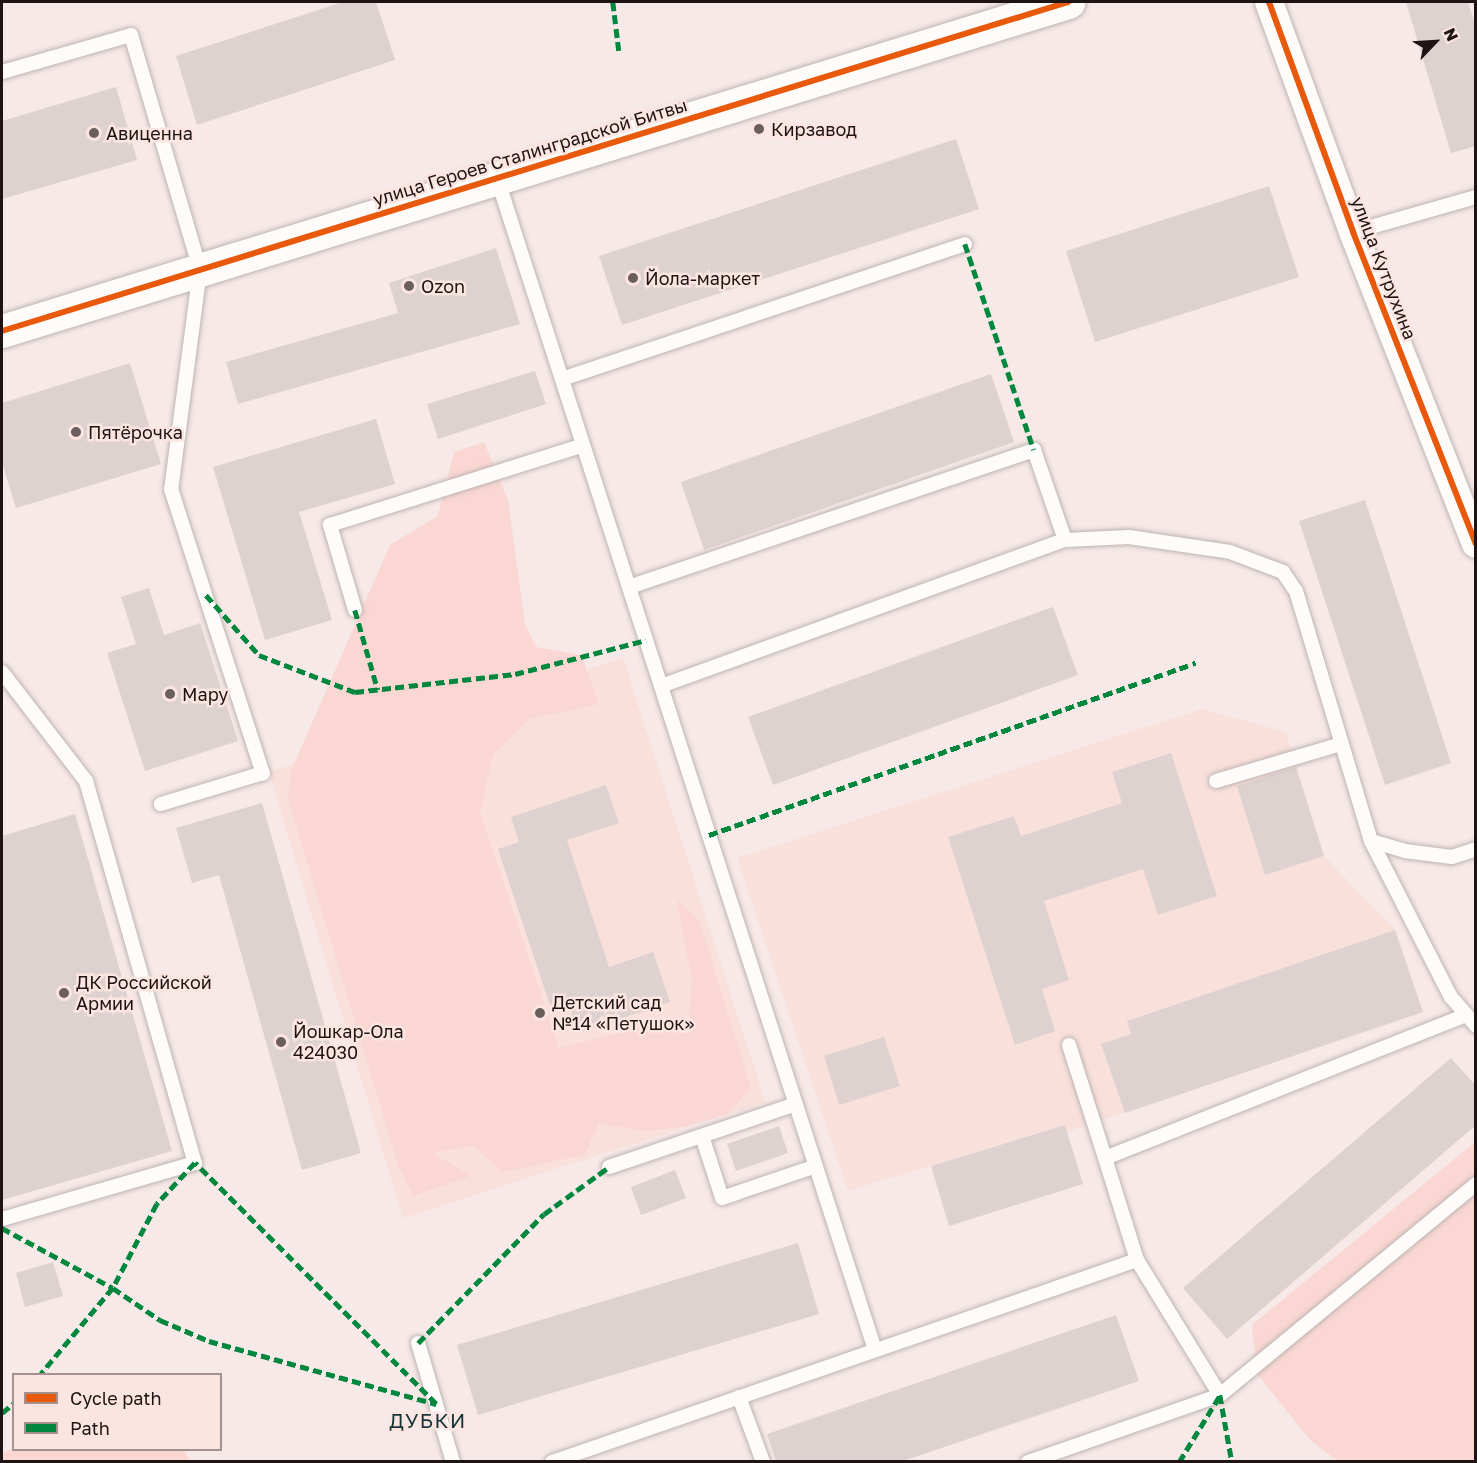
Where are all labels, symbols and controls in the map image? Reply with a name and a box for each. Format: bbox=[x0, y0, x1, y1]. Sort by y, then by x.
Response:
north arrow bbox=[1405, 12, 1465, 72]
text: N bbox=[1440, 25, 1463, 44]
street label: улица Героев Сталинградской Битвы bbox=[370, 94, 690, 210]
place label: Кирзавод bbox=[771, 118, 857, 140]
place label: Авиценна bbox=[106, 122, 193, 144]
marker: Кирзавод bbox=[752, 122, 766, 136]
marker: Авиценна bbox=[87, 126, 101, 140]
street label: улица Кутрухина bbox=[1347, 193, 1421, 343]
place label: Йола-маркет bbox=[645, 267, 760, 289]
marker: Йола-маркет bbox=[626, 271, 640, 285]
place label: Ozon bbox=[421, 275, 465, 297]
marker: Ozon bbox=[402, 279, 416, 293]
place label: Пятёрочка bbox=[88, 421, 183, 443]
marker: Пятёрочка bbox=[69, 425, 83, 439]
place label: Мару bbox=[182, 683, 228, 705]
marker: Мару bbox=[163, 687, 177, 701]
place label: ДК Российской Армии bbox=[76, 972, 212, 1014]
marker: ДК Российской Армии bbox=[57, 986, 71, 1000]
place label: Детский сад №14 «Петушок» bbox=[552, 992, 694, 1034]
marker: Детский сад №14 «Петушок» bbox=[533, 1006, 547, 1020]
place label: Йошкар-Ола 424030 bbox=[293, 1021, 404, 1064]
marker: Йошкар-Ола 424030 bbox=[274, 1035, 288, 1049]
legend bbox=[12, 1373, 222, 1451]
text: Cycle path bbox=[70, 1387, 162, 1409]
district label: ДУБКИ bbox=[389, 1408, 467, 1432]
text: Path bbox=[70, 1417, 110, 1439]

